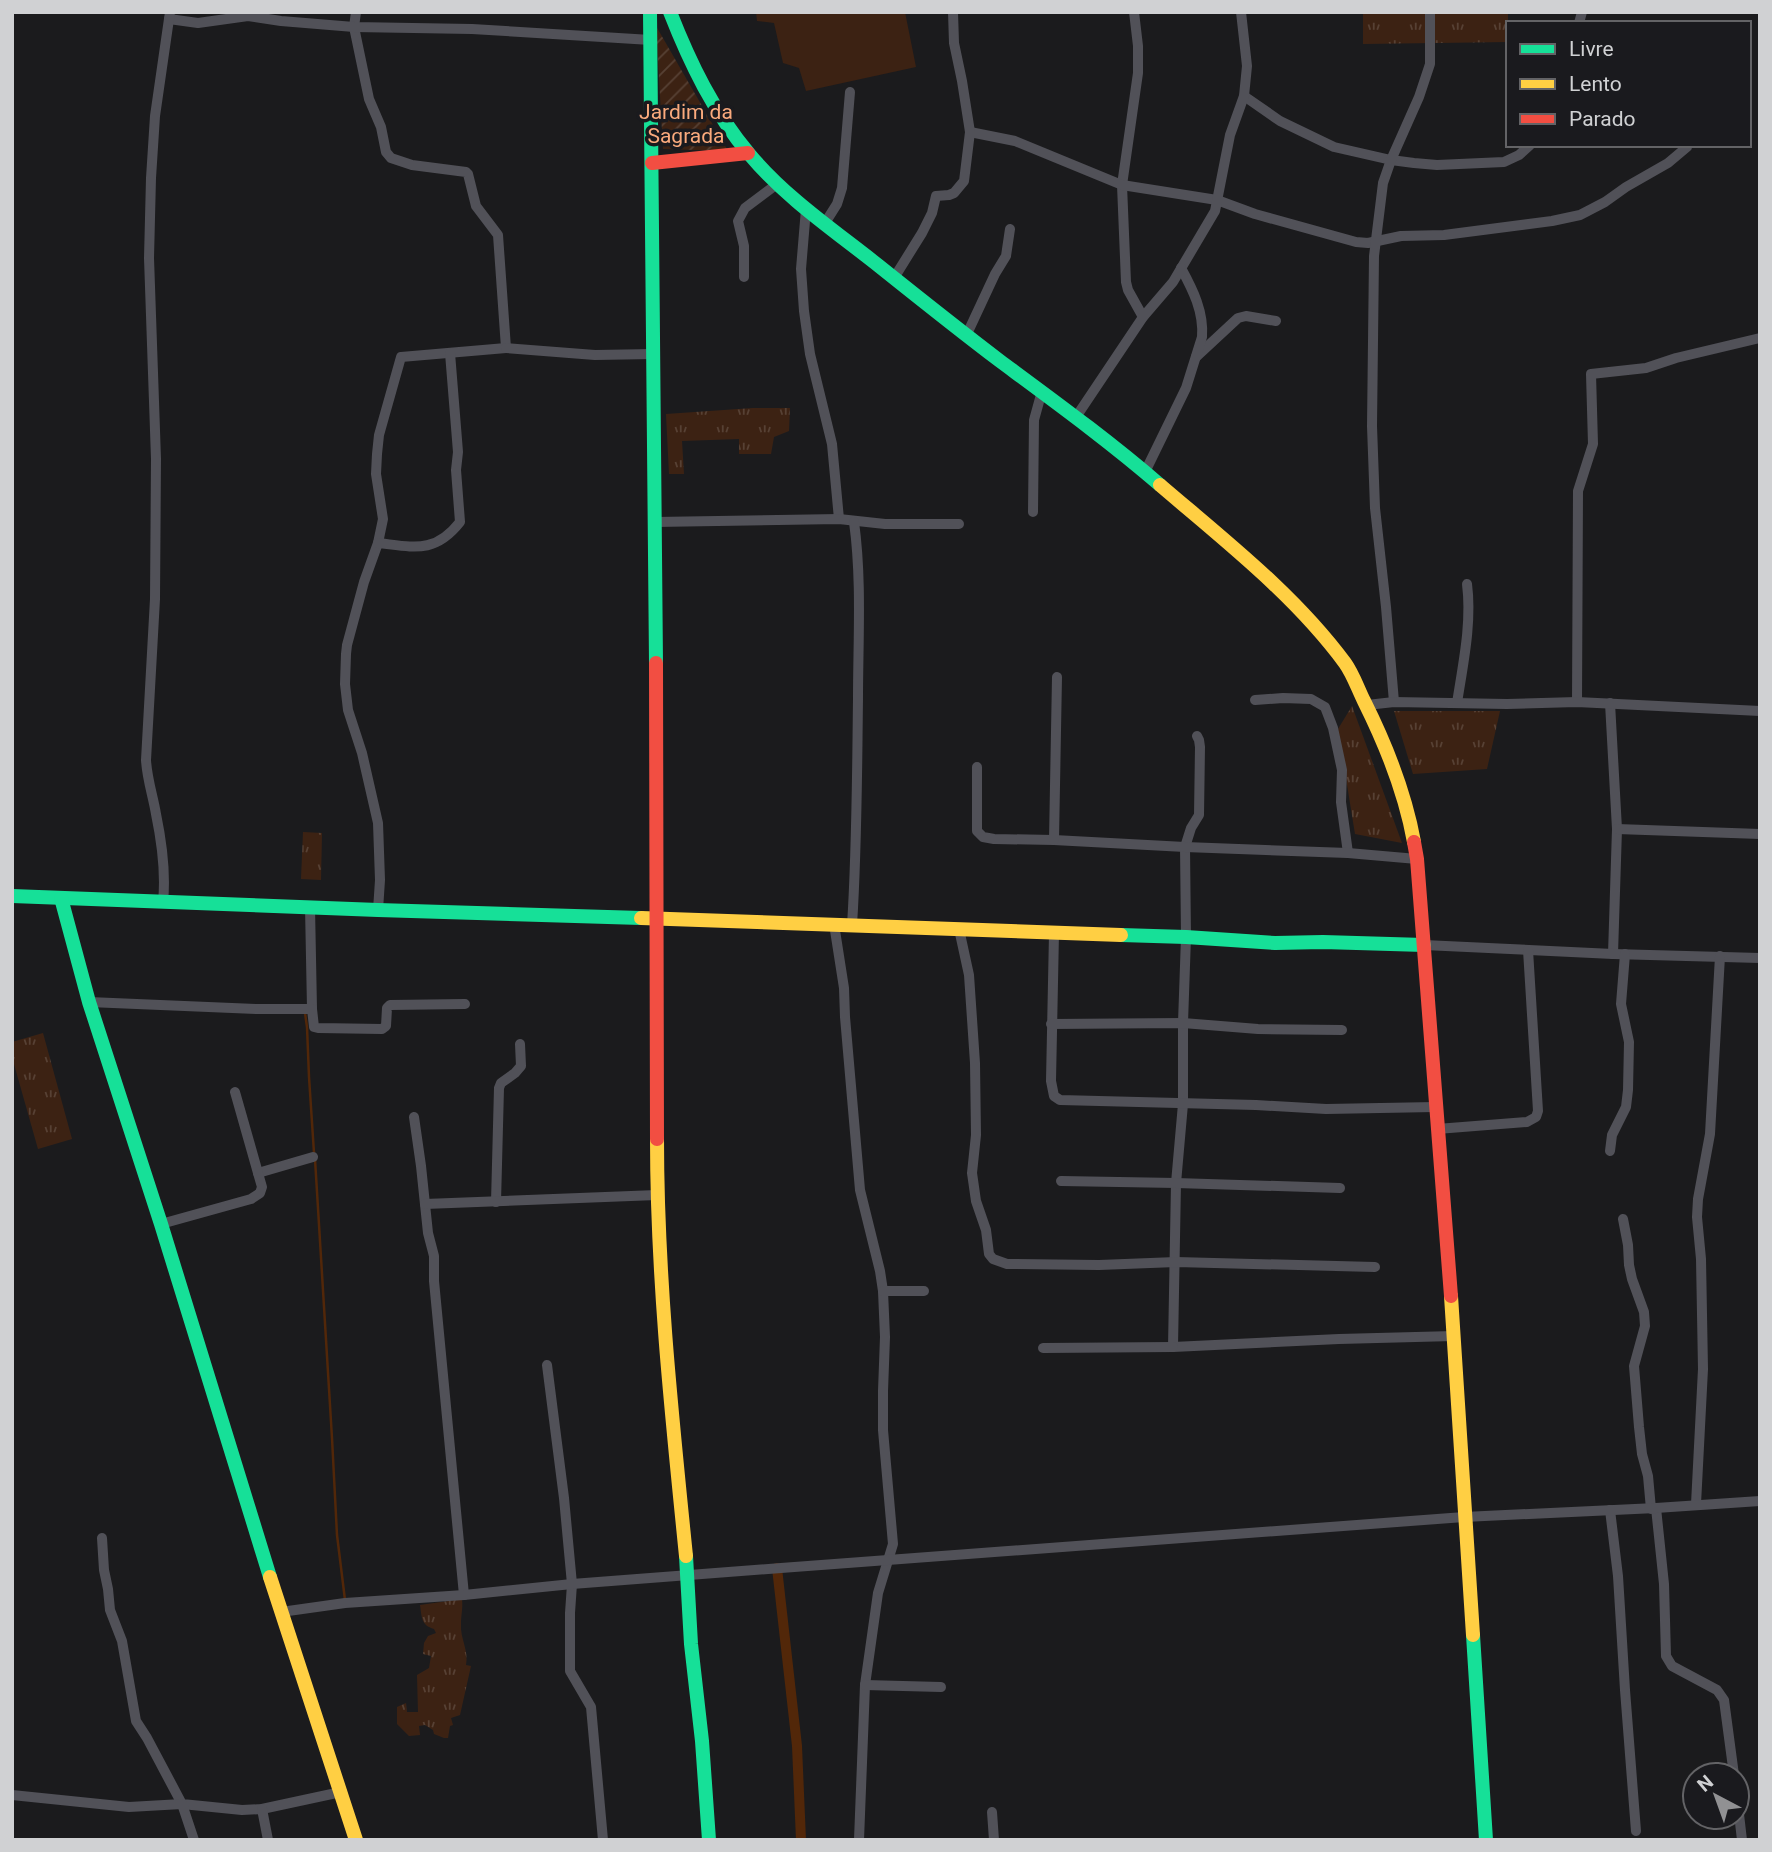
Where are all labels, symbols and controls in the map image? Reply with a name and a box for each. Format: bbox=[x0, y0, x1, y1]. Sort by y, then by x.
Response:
legend bbox=[1506, 21, 1751, 147]
text: Livre bbox=[1569, 37, 1614, 61]
text: Lento bbox=[1569, 72, 1622, 96]
park label: Jardim da Sagrada bbox=[639, 100, 733, 148]
text: Parado bbox=[1569, 107, 1636, 131]
north arrow bbox=[1681, 1761, 1751, 1831]
text: N bbox=[1693, 1770, 1718, 1797]

